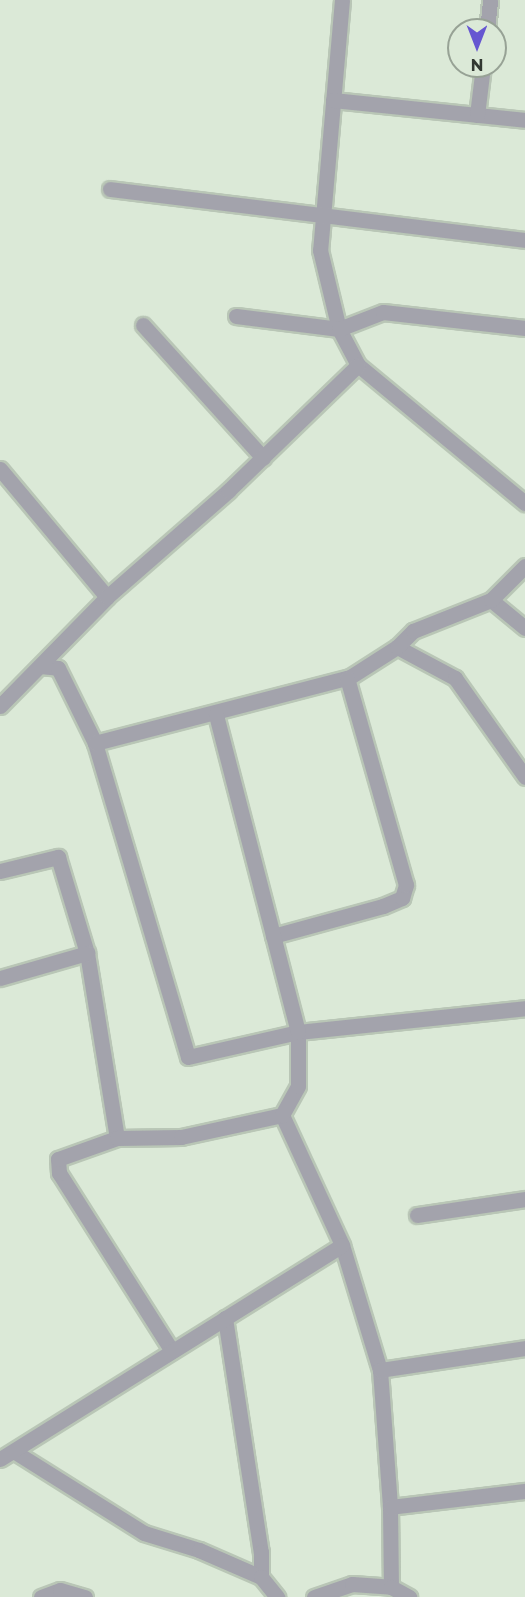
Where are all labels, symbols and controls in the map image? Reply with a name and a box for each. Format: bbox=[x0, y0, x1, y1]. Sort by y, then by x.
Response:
north arrow bbox=[447, 18, 507, 78]
text: N bbox=[471, 55, 483, 74]

